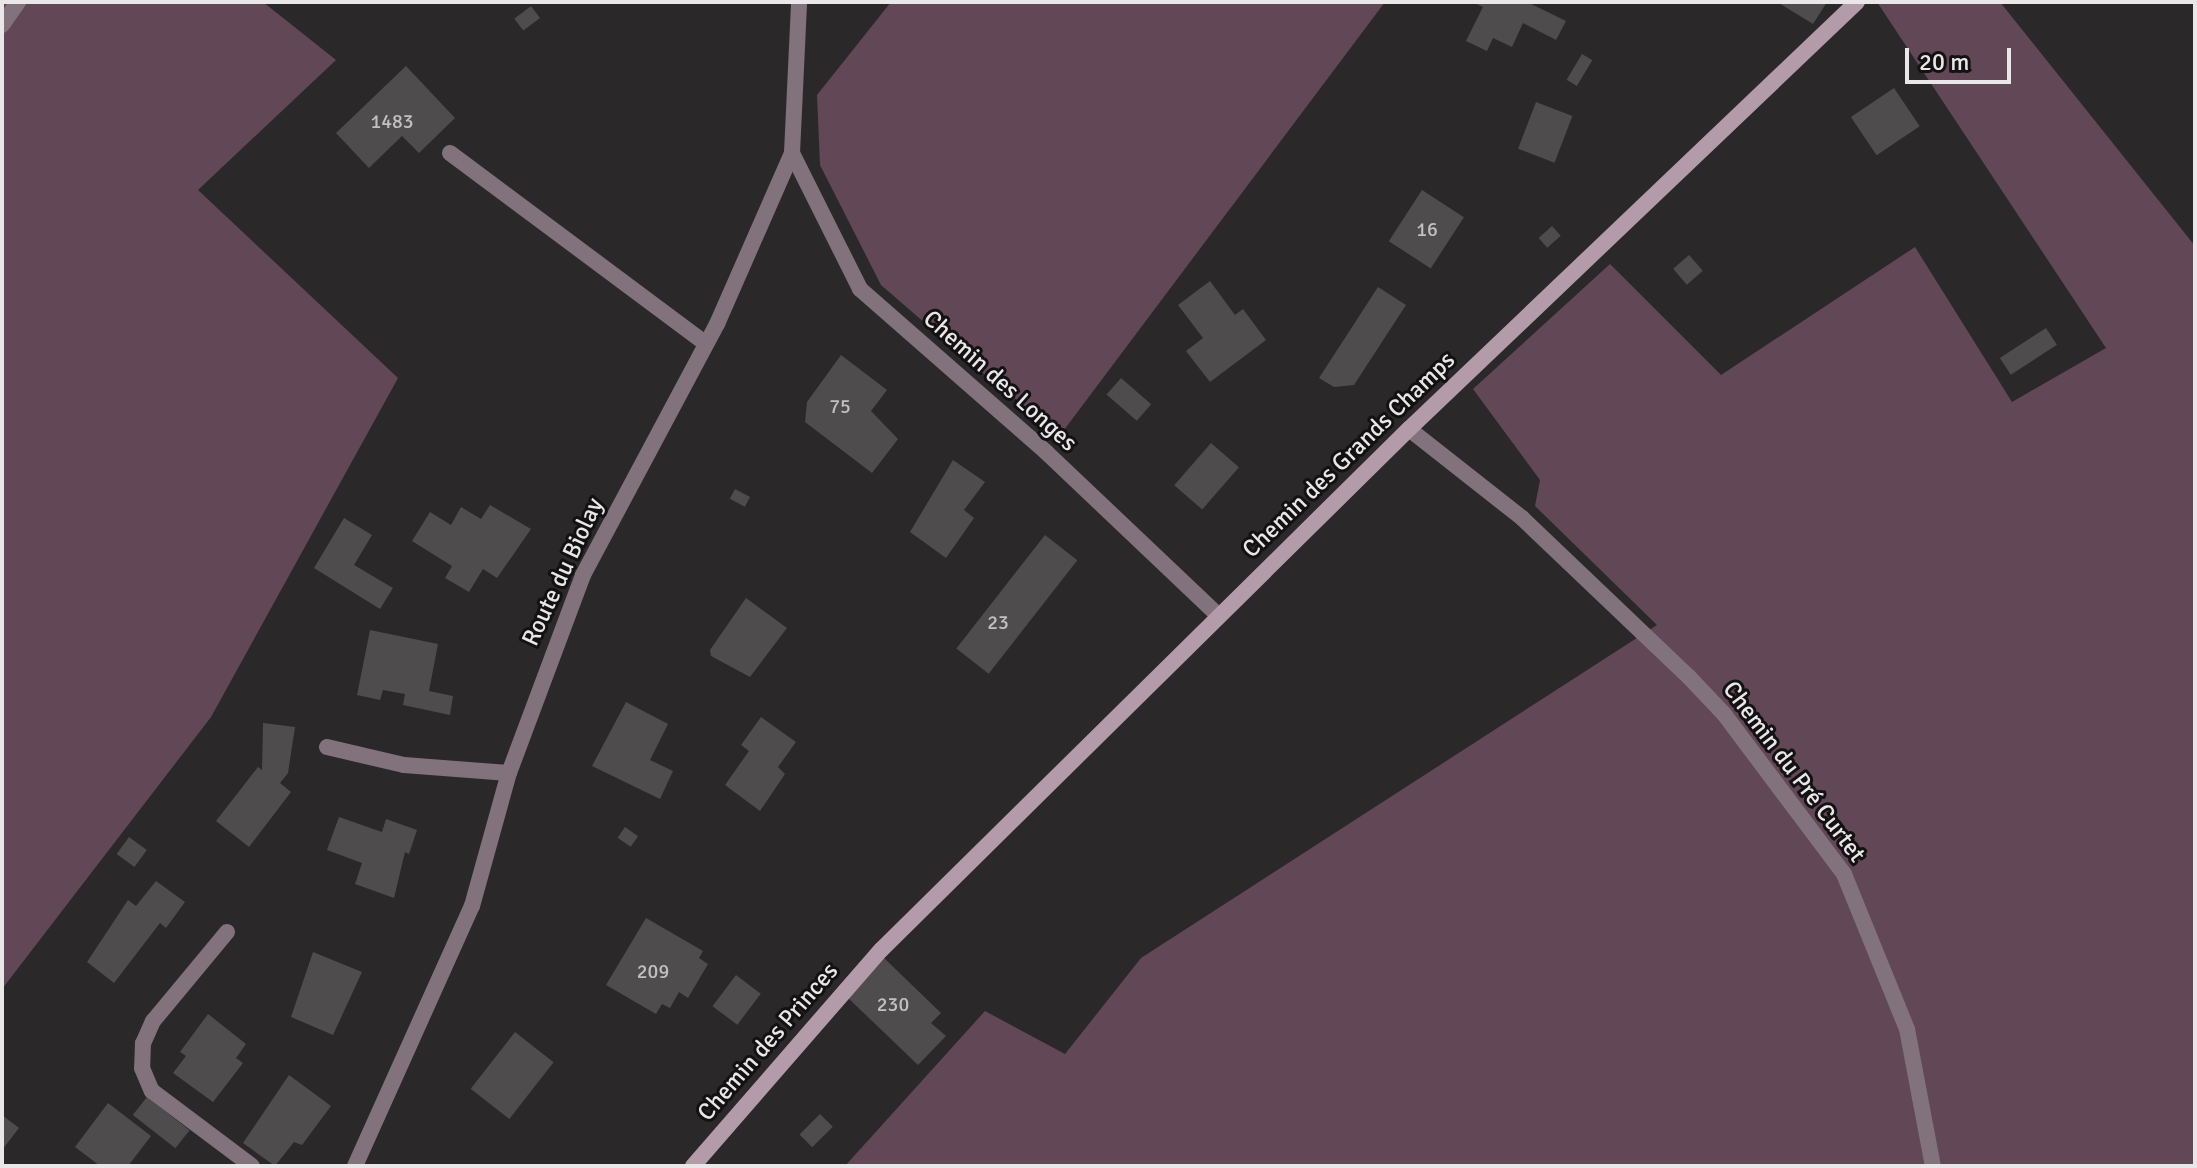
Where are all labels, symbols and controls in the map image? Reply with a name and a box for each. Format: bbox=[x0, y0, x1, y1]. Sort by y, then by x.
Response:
scale bar bbox=[1909, 32, 2015, 82]
text: 20 m bbox=[1919, 47, 1969, 77]
house number: 1483 bbox=[370, 109, 414, 133]
house number: 16 bbox=[1416, 217, 1438, 241]
street label: Chemin des Longes bbox=[917, 304, 1083, 458]
street label: Chemin des Grands Champs bbox=[1237, 346, 1461, 564]
house number: 75 bbox=[829, 394, 851, 418]
street label: Route du Biolay bbox=[516, 493, 610, 651]
house number: 23 bbox=[987, 610, 1009, 634]
street label: Chemin du Pré Curtet bbox=[1717, 676, 1871, 868]
street label: Chemin des Princes bbox=[692, 957, 844, 1127]
house number: 209 bbox=[637, 959, 669, 983]
house number: 230 bbox=[877, 992, 909, 1016]

